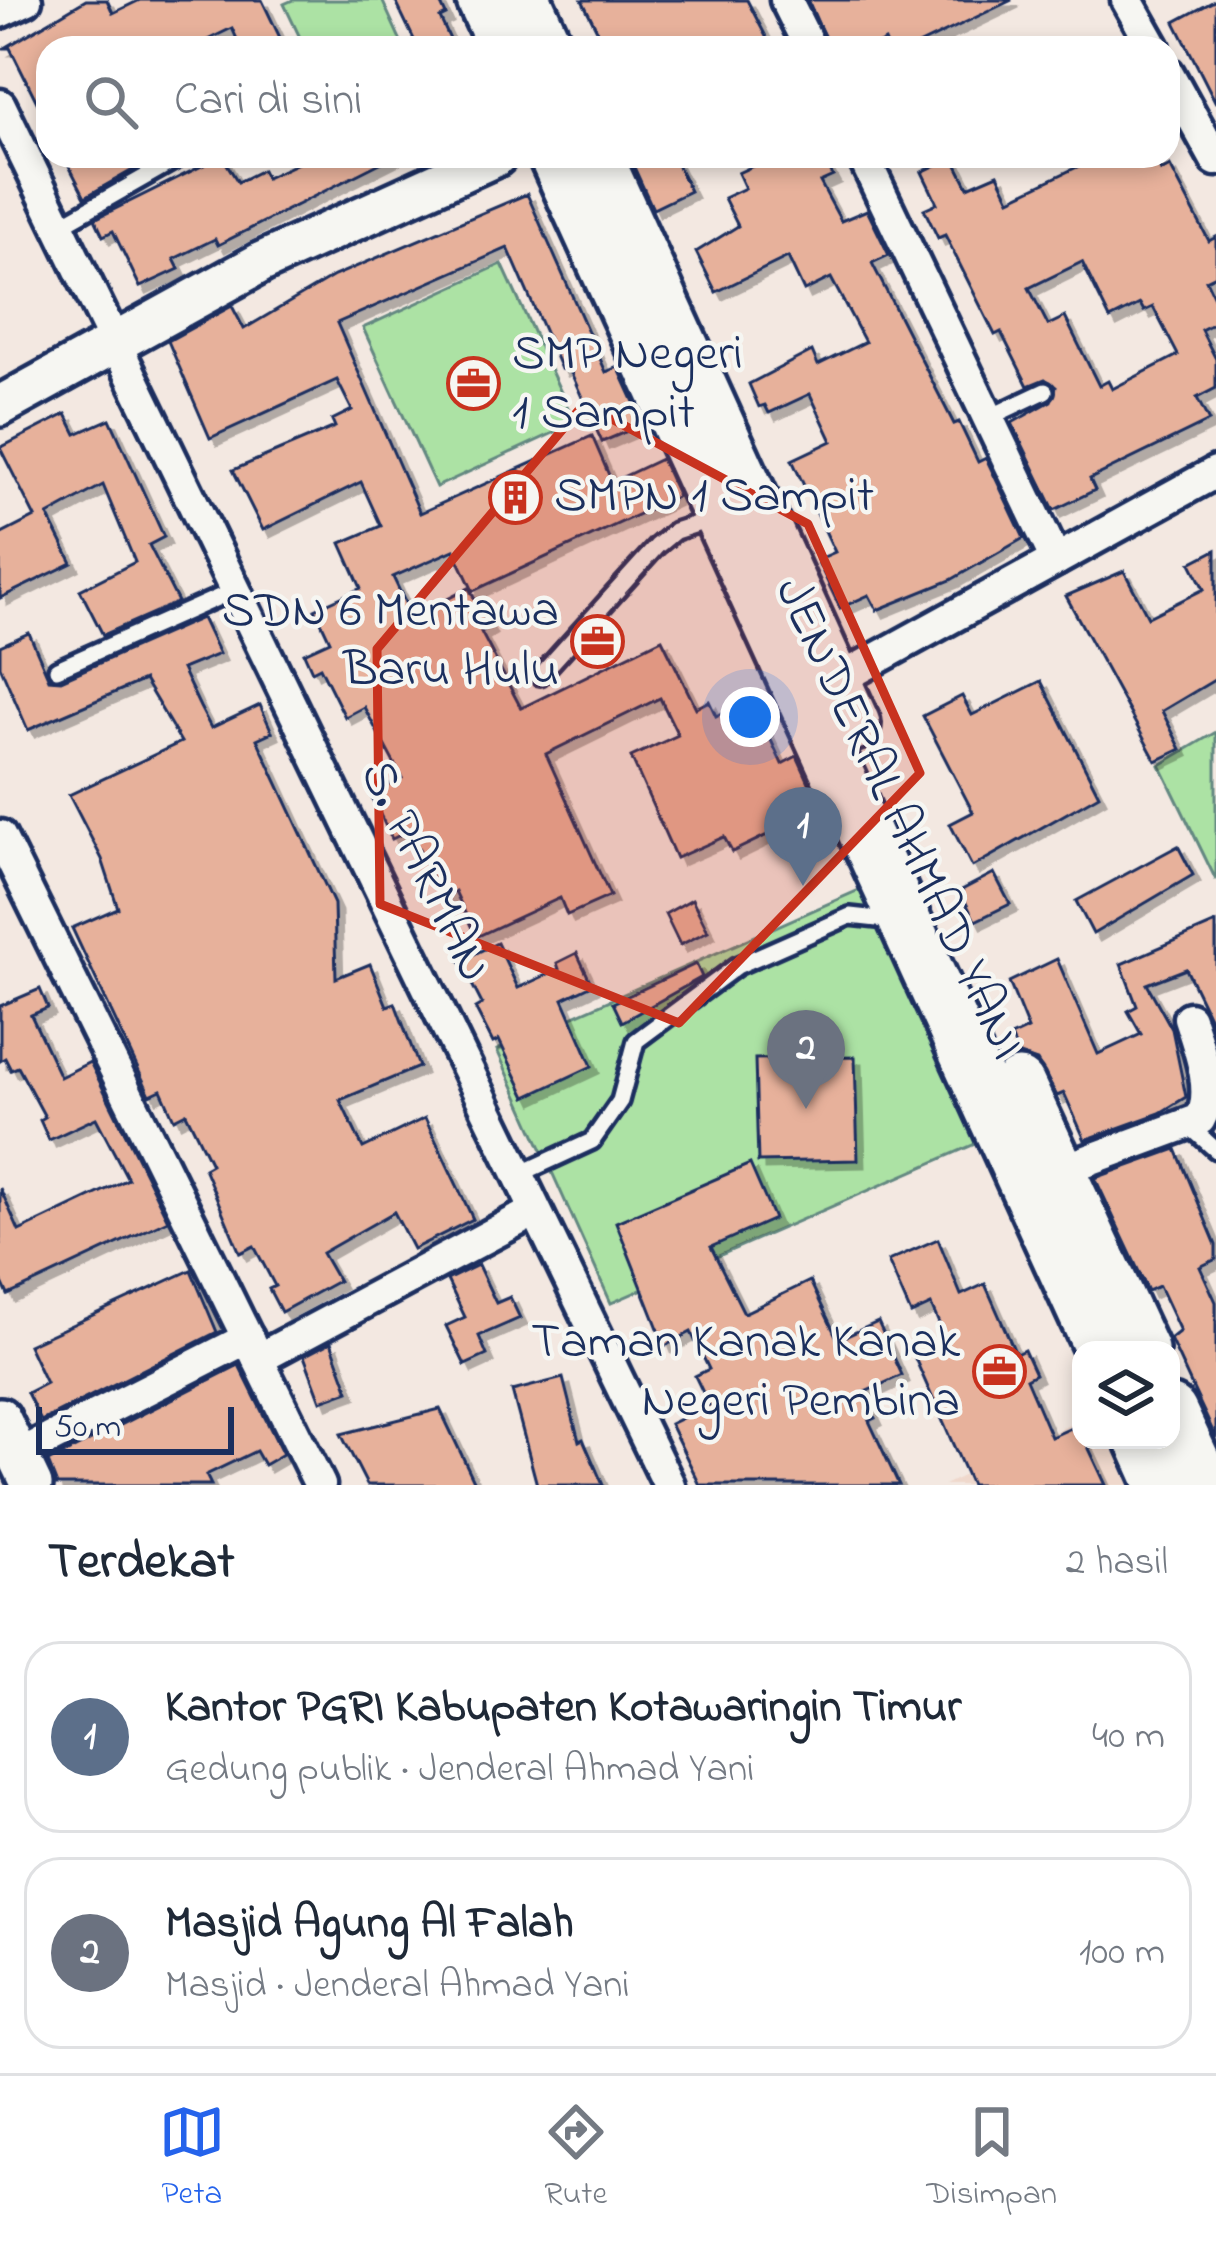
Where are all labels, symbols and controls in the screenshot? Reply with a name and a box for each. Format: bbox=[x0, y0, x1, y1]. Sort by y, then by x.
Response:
search box bbox=[36, 36, 1180, 168]
icon: search bbox=[78, 69, 144, 135]
text: Cari di sini bbox=[174, 69, 362, 135]
place label: SMP Negeri 1 Sampit bbox=[512, 318, 743, 452]
office icon: SMP Negeri 1 Sampit bbox=[445, 356, 501, 412]
place label: SMPN 1 Sampit bbox=[554, 460, 874, 535]
building icon: SMPN 1 Sampit bbox=[487, 469, 543, 525]
street label: JENDERAL AHMAD YANI bbox=[753, 565, 1043, 1073]
place label: SDN 6 Mentawa Baru Hulu bbox=[222, 575, 559, 709]
office icon: SDN 6 Mentawa Baru Hulu bbox=[570, 613, 626, 669]
your location bbox=[720, 687, 780, 747]
street label: S. PARMAN bbox=[338, 748, 510, 996]
pin: 1 bbox=[764, 787, 842, 886]
pin: 2 bbox=[767, 1010, 845, 1109]
place label: Taman Kanak Kanak Negeri Pembina bbox=[531, 1306, 961, 1440]
map controls bbox=[1072, 1341, 1180, 1449]
button: layers bbox=[1072, 1341, 1180, 1449]
office icon: Taman Kanak Kanak Negeri Pembina bbox=[971, 1344, 1027, 1400]
scale bar bbox=[36, 1401, 234, 1454]
text: 50 m bbox=[54, 1404, 121, 1452]
text: Terdekat bbox=[48, 1526, 234, 1601]
text: 2 hasil bbox=[1066, 1535, 1168, 1592]
text: Kantor PGRI Kabupaten Kotawaringin Timur bbox=[165, 1676, 961, 1742]
text: 1 bbox=[84, 1709, 96, 1766]
text: 40 m bbox=[1092, 1709, 1165, 1766]
text: Gedung publik · Jenderal Ahmad Yani bbox=[165, 1742, 754, 1799]
text: Masjid Agung Al Falah bbox=[165, 1892, 574, 1958]
text: 2 bbox=[80, 1925, 100, 1982]
text: 100 m bbox=[1079, 1925, 1165, 1982]
text: Masjid · Jenderal Ahmad Yani bbox=[165, 1958, 629, 2015]
tab: Peta bbox=[159, 2099, 225, 2219]
tab: Rute bbox=[543, 2099, 609, 2219]
tab: Disimpan bbox=[927, 2099, 1057, 2219]

